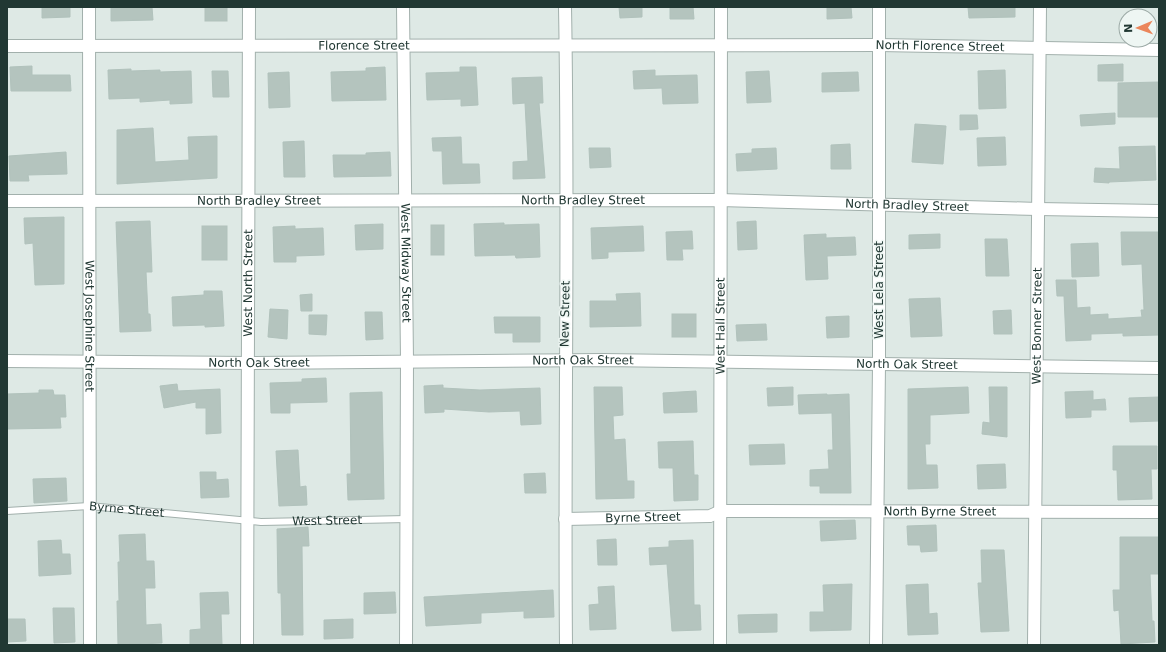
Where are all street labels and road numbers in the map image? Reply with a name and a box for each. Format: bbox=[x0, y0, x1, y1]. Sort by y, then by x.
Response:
street label: North Florence Street bbox=[875, 38, 1005, 54]
street label: Florence Street bbox=[318, 39, 410, 53]
street label: North Bradley Street bbox=[521, 193, 645, 207]
street label: North Bradley Street bbox=[197, 194, 321, 208]
street label: North Bradley Street bbox=[845, 197, 969, 214]
street label: West Midway Street bbox=[398, 203, 414, 323]
street label: West North Street bbox=[241, 229, 255, 337]
street label: West Lela Street bbox=[872, 241, 886, 339]
street label: West Josephine Street bbox=[82, 260, 97, 392]
street label: West Bonner Street bbox=[1029, 267, 1045, 384]
street label: West Hall Street bbox=[713, 277, 728, 374]
street label: New Street bbox=[557, 280, 573, 347]
street label: North Oak Street bbox=[532, 353, 634, 368]
street label: North Oak Street bbox=[208, 355, 310, 370]
street label: North Oak Street bbox=[856, 357, 958, 372]
street label: Byrne Street bbox=[88, 499, 165, 520]
street label: North Byrne Street bbox=[883, 504, 997, 519]
street label: Byrne Street bbox=[605, 510, 681, 525]
street label: West Street bbox=[292, 513, 362, 528]

